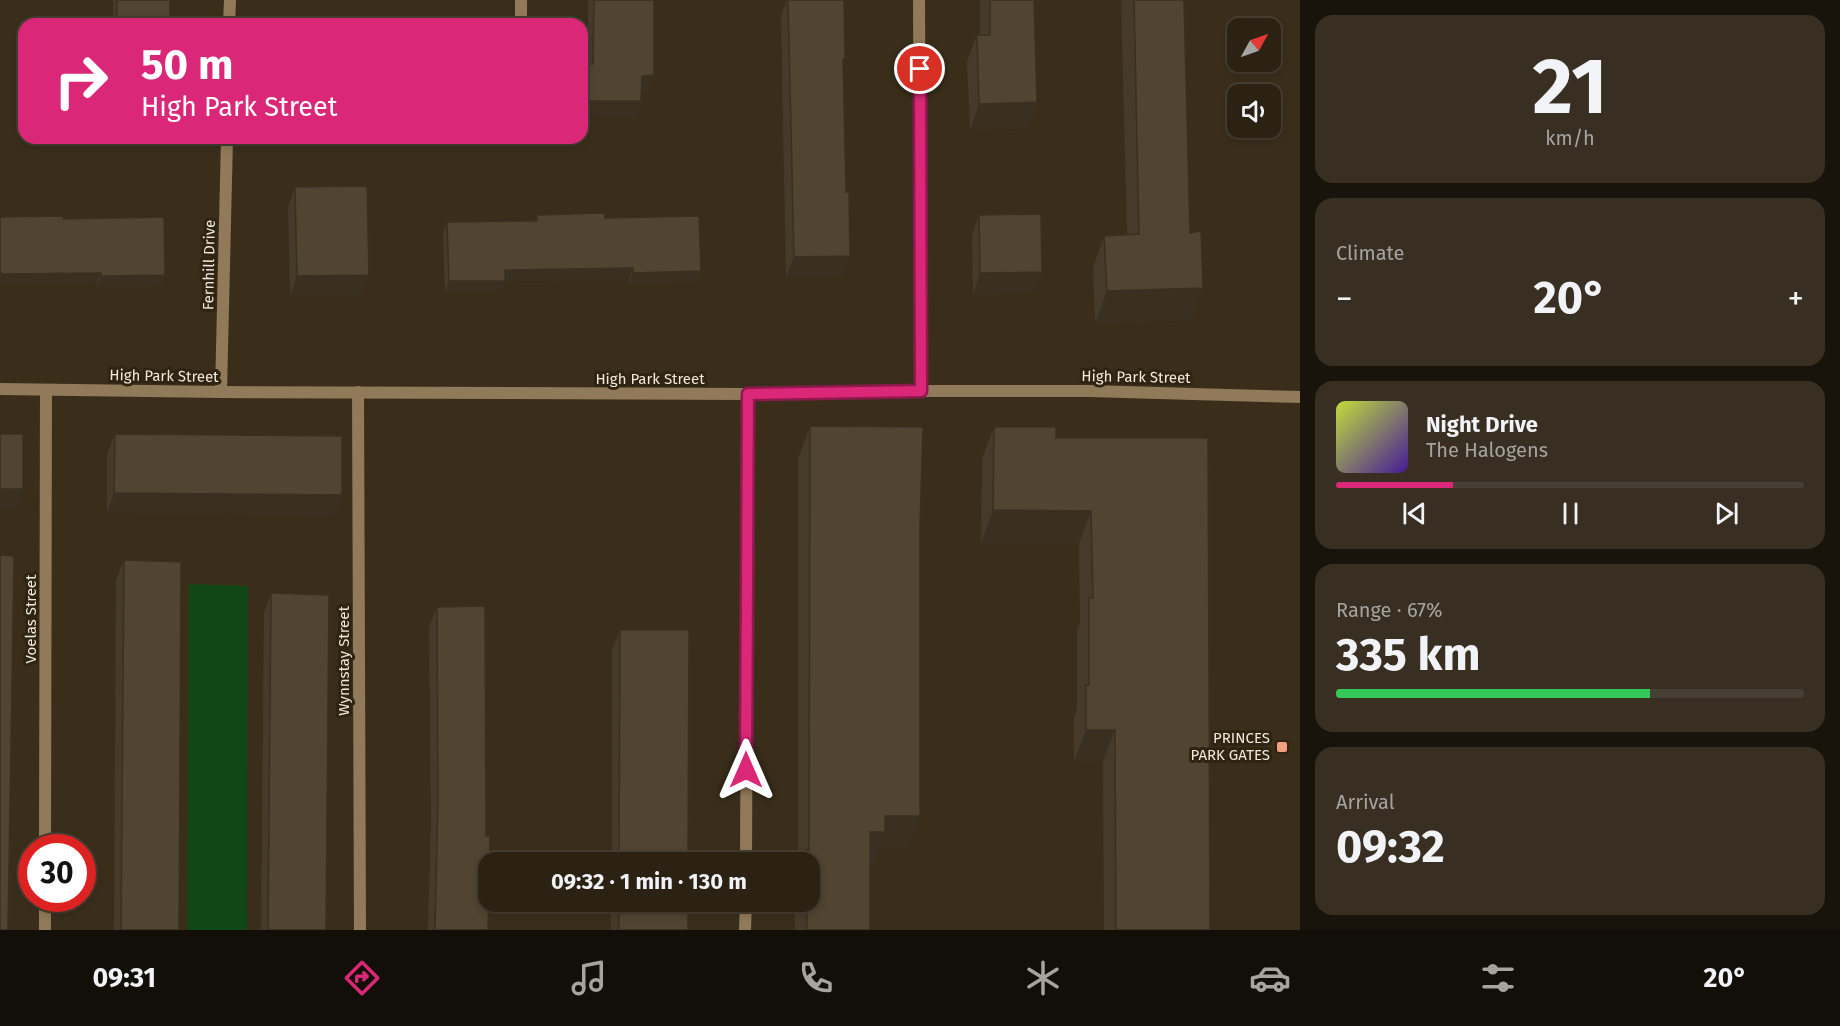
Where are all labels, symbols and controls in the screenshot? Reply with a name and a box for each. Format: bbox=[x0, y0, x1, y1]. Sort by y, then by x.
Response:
north arrow bbox=[1227, 18, 1281, 72]
map controls bbox=[1227, 18, 1281, 138]
text: 50 m bbox=[141, 40, 234, 90]
text: 21 bbox=[1533, 40, 1607, 134]
icon: right bbox=[42, 42, 120, 120]
pin bbox=[894, 43, 945, 94]
icon: arrive bbox=[903, 52, 936, 85]
button: sound bbox=[1227, 84, 1281, 138]
text: High Park Street bbox=[141, 91, 338, 123]
text: km/h bbox=[1545, 126, 1595, 150]
street label: Fernhill Drive bbox=[199, 220, 219, 310]
text: Climate bbox=[1336, 241, 1404, 265]
text: 20° bbox=[1533, 271, 1607, 325]
text: − bbox=[1336, 279, 1353, 319]
text: + bbox=[1788, 279, 1804, 319]
street label: High Park Street bbox=[109, 366, 219, 386]
street label: High Park Street bbox=[1081, 367, 1191, 387]
street label: High Park Street bbox=[595, 370, 705, 388]
text: Night Drive bbox=[1426, 411, 1538, 438]
text: The Halogens bbox=[1426, 438, 1548, 462]
icon: previous bbox=[1398, 497, 1431, 530]
icon: pause bbox=[1554, 497, 1587, 530]
icon: next bbox=[1710, 497, 1743, 530]
street label: Voelas Street bbox=[22, 574, 40, 663]
text: Range · 67% bbox=[1336, 598, 1443, 622]
street label: Wynnstay Street bbox=[335, 606, 353, 716]
text: 335 km bbox=[1336, 628, 1480, 682]
place label: PRINCES PARK GATES bbox=[1191, 729, 1270, 764]
position arrow bbox=[714, 738, 778, 802]
marker: PRINCES PARK GATES bbox=[1275, 740, 1289, 754]
text: Arrival bbox=[1336, 790, 1395, 814]
text: 09:32 bbox=[1336, 820, 1445, 874]
speed limit sign: 30 bbox=[18, 834, 96, 912]
text: 09:32 · 1 min · 130 m bbox=[551, 868, 747, 895]
icon: directions bbox=[341, 957, 383, 999]
icon: music bbox=[568, 957, 610, 999]
icon: phone bbox=[795, 957, 837, 999]
icon: climate bbox=[1022, 957, 1064, 999]
icon: car bbox=[1249, 957, 1291, 999]
icon: filters bbox=[1477, 957, 1519, 999]
text: 09:31 bbox=[93, 962, 156, 994]
text: 20° bbox=[1704, 962, 1747, 994]

